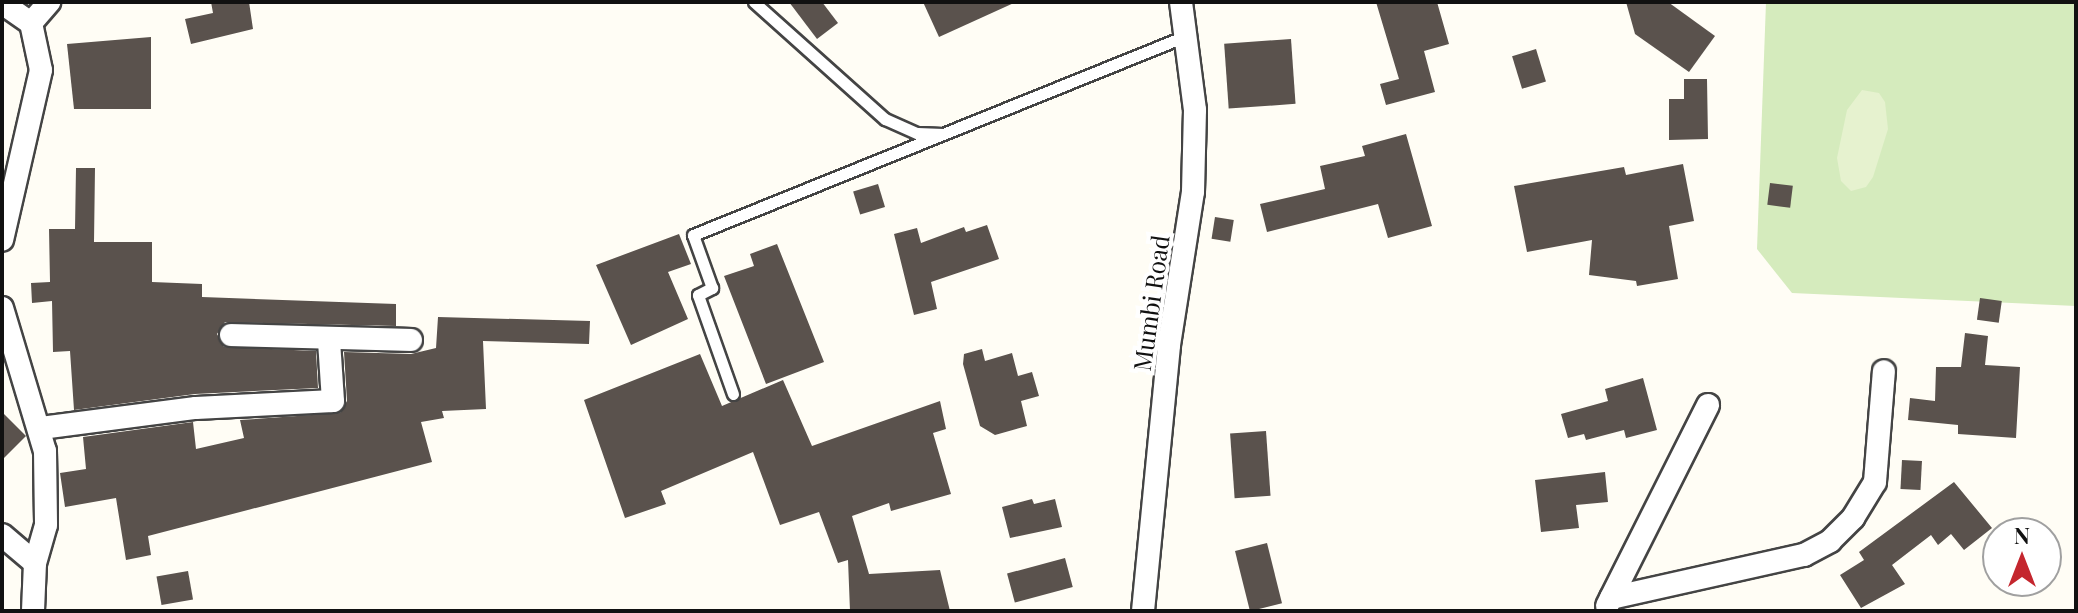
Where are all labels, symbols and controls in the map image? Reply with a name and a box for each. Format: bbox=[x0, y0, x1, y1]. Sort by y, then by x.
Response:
street label: Mumbi Road bbox=[1127, 233, 1175, 373]
north arrow bbox=[1982, 517, 2062, 597]
text: N bbox=[2014, 520, 2030, 550]

